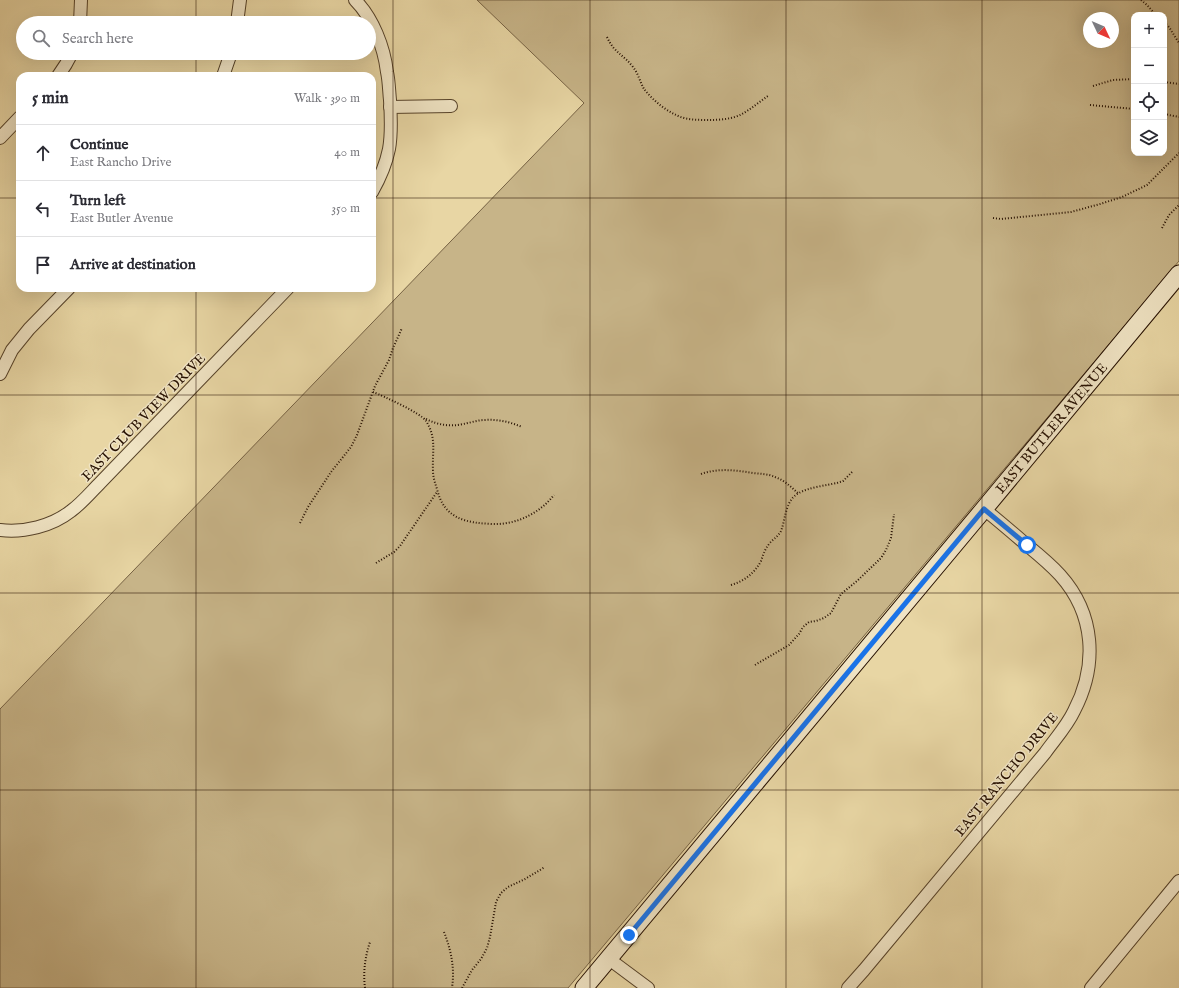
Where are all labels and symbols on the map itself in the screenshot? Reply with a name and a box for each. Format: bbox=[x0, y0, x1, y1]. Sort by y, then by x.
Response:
north arrow bbox=[1083, 12, 1119, 48]
street label: EAST CLUB VIEW DRIVE bbox=[78, 350, 210, 485]
street label: EAST BUTLER AVENUE bbox=[992, 359, 1112, 498]
route start bbox=[1018, 536, 1036, 554]
street label: EAST RANCHO DRIVE bbox=[951, 709, 1063, 840]
route end bbox=[620, 926, 638, 944]

